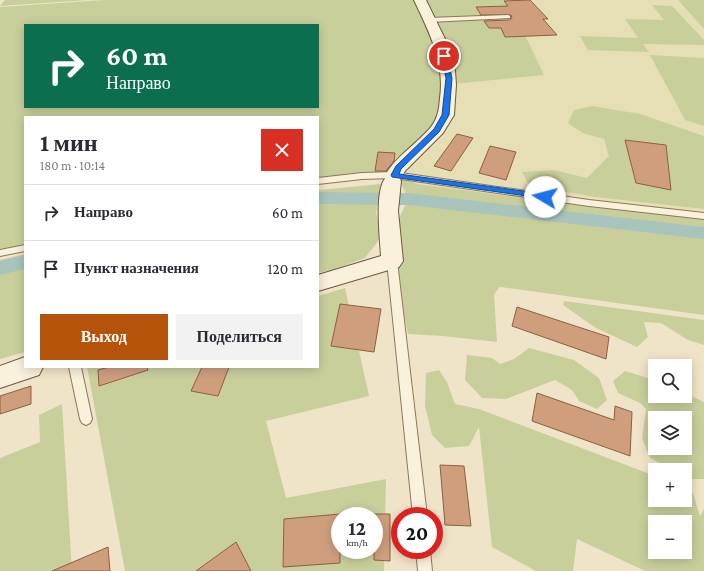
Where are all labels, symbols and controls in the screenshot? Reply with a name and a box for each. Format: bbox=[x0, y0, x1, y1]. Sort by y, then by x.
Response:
pin bbox=[427, 39, 461, 73]
icon: right bbox=[40, 40, 92, 92]
text: 60 m bbox=[106, 40, 167, 71]
icon: arrive bbox=[433, 45, 455, 67]
text: Направо bbox=[106, 73, 171, 93]
text: 1 мин bbox=[40, 129, 98, 156]
button: close bbox=[261, 129, 303, 171]
text: 180 m · 10:14 bbox=[40, 158, 105, 173]
position arrow bbox=[524, 176, 566, 218]
icon: right bbox=[40, 202, 62, 224]
text: Направо bbox=[74, 204, 133, 220]
text: 60 m bbox=[272, 205, 303, 221]
icon: arrive bbox=[40, 258, 62, 280]
text: Пункт назначения bbox=[74, 260, 199, 276]
text: 120 m bbox=[268, 261, 303, 277]
button: Выход bbox=[40, 314, 168, 360]
button: Поделиться bbox=[176, 314, 303, 360]
map controls bbox=[648, 359, 692, 559]
button: search bbox=[648, 359, 692, 403]
button: layers bbox=[648, 411, 692, 455]
button: + bbox=[648, 463, 692, 507]
speed limit sign: 20 bbox=[391, 507, 443, 559]
button: − bbox=[648, 515, 692, 559]
text: 12 bbox=[348, 517, 366, 539]
text: km/h bbox=[346, 537, 368, 548]

